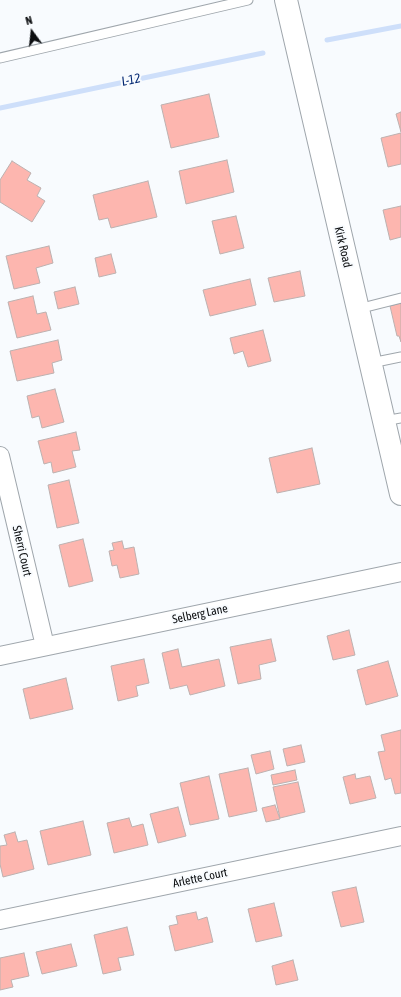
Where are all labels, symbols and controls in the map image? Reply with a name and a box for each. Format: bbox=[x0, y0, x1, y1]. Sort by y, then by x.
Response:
north arrow bbox=[12, 12, 52, 52]
text: N bbox=[24, 14, 34, 27]
water label: L-12 bbox=[120, 70, 142, 90]
street label: Kirk Road bbox=[331, 225, 355, 269]
street label: Sherri Court bbox=[9, 524, 35, 578]
street label: Selberg Lane bbox=[171, 601, 229, 627]
street label: Arlette Court bbox=[171, 865, 229, 891]

